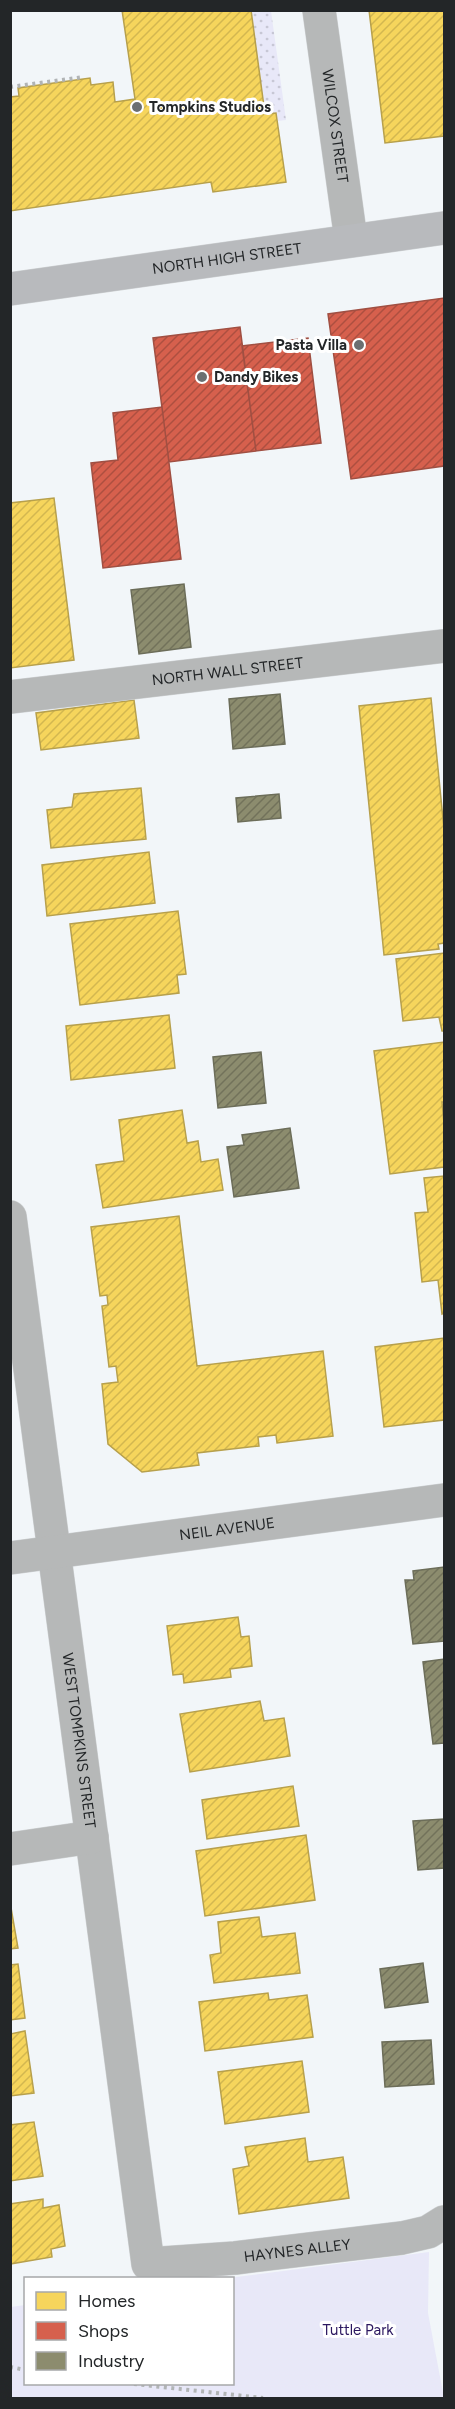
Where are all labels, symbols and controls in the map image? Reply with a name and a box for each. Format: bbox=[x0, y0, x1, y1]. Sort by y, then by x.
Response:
street label: WILCOX STREET bbox=[318, 68, 352, 185]
place label: Tompkins Studios bbox=[149, 98, 271, 116]
marker: Tompkins Studios bbox=[130, 100, 144, 114]
street label: NORTH HIGH STREET bbox=[151, 239, 303, 278]
place label: Pasta Villa bbox=[276, 336, 347, 354]
marker: Pasta Villa bbox=[352, 338, 366, 352]
place label: Dandy Bikes bbox=[214, 368, 298, 386]
marker: Dandy Bikes bbox=[195, 370, 209, 384]
street label: NORTH WALL STREET bbox=[151, 654, 305, 689]
street label: NEIL AVENUE bbox=[178, 1514, 276, 1544]
street label: WEST TOMPKINS STREET bbox=[59, 1652, 100, 1830]
street label: HAYNES ALLEY bbox=[243, 2235, 352, 2266]
legend bbox=[24, 2277, 234, 2385]
text: Homes bbox=[78, 2290, 136, 2312]
text: Shops bbox=[78, 2320, 129, 2342]
park label: Tuttle Park bbox=[322, 2321, 394, 2339]
text: Industry bbox=[78, 2350, 145, 2372]

